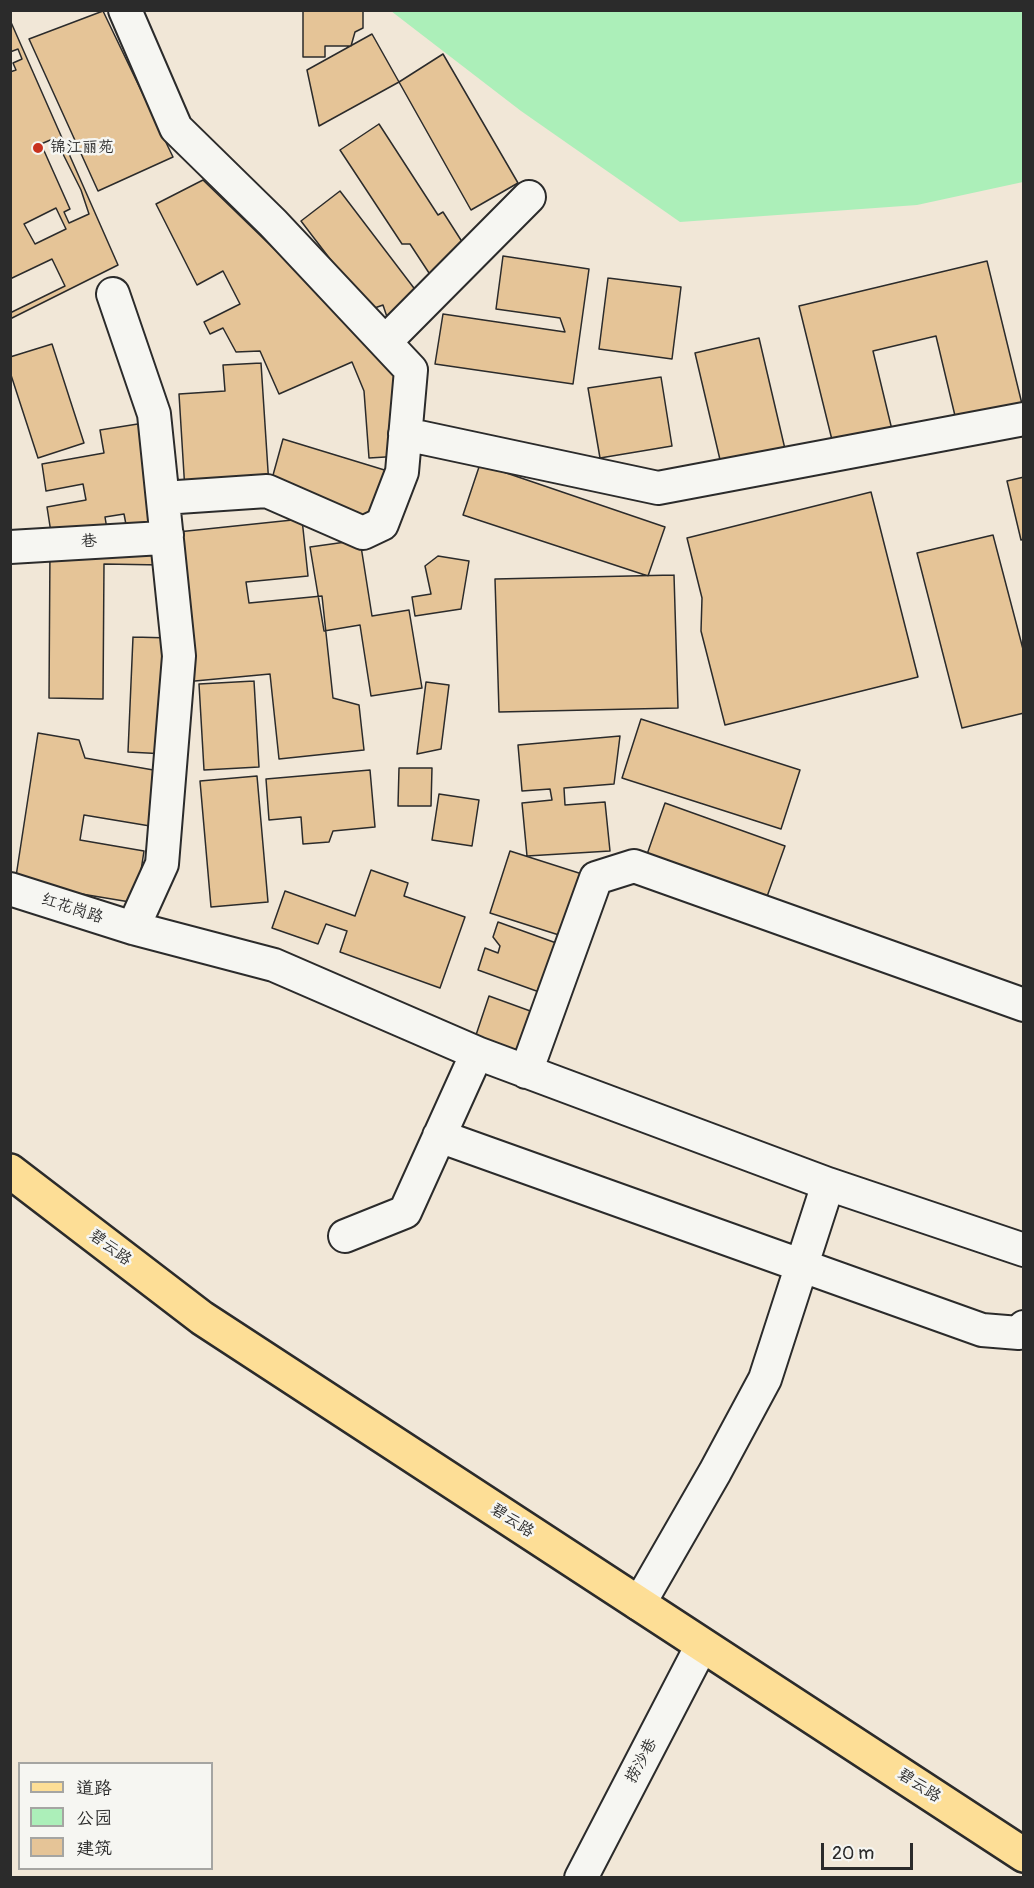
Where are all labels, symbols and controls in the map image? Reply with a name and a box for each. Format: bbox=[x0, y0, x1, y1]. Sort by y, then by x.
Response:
place label: 锦江丽苑 bbox=[50, 138, 114, 158]
marker: 锦江丽苑 bbox=[31, 141, 45, 155]
street label: 巷 bbox=[80, 532, 98, 552]
street label: 红花岗路 bbox=[39, 890, 105, 928]
street label: 碧云路 bbox=[85, 1226, 135, 1270]
street label: 碧云路 bbox=[487, 1500, 537, 1542]
street label: 捞沙巷 bbox=[622, 1735, 662, 1787]
legend bbox=[18, 1762, 213, 1870]
street label: 碧云路 bbox=[894, 1765, 944, 1807]
text: 道路 bbox=[76, 1777, 112, 1800]
text: 公园 bbox=[76, 1807, 112, 1830]
scale bar bbox=[824, 1831, 916, 1869]
text: 建筑 bbox=[76, 1837, 112, 1860]
text: 20 m bbox=[832, 1842, 874, 1865]

